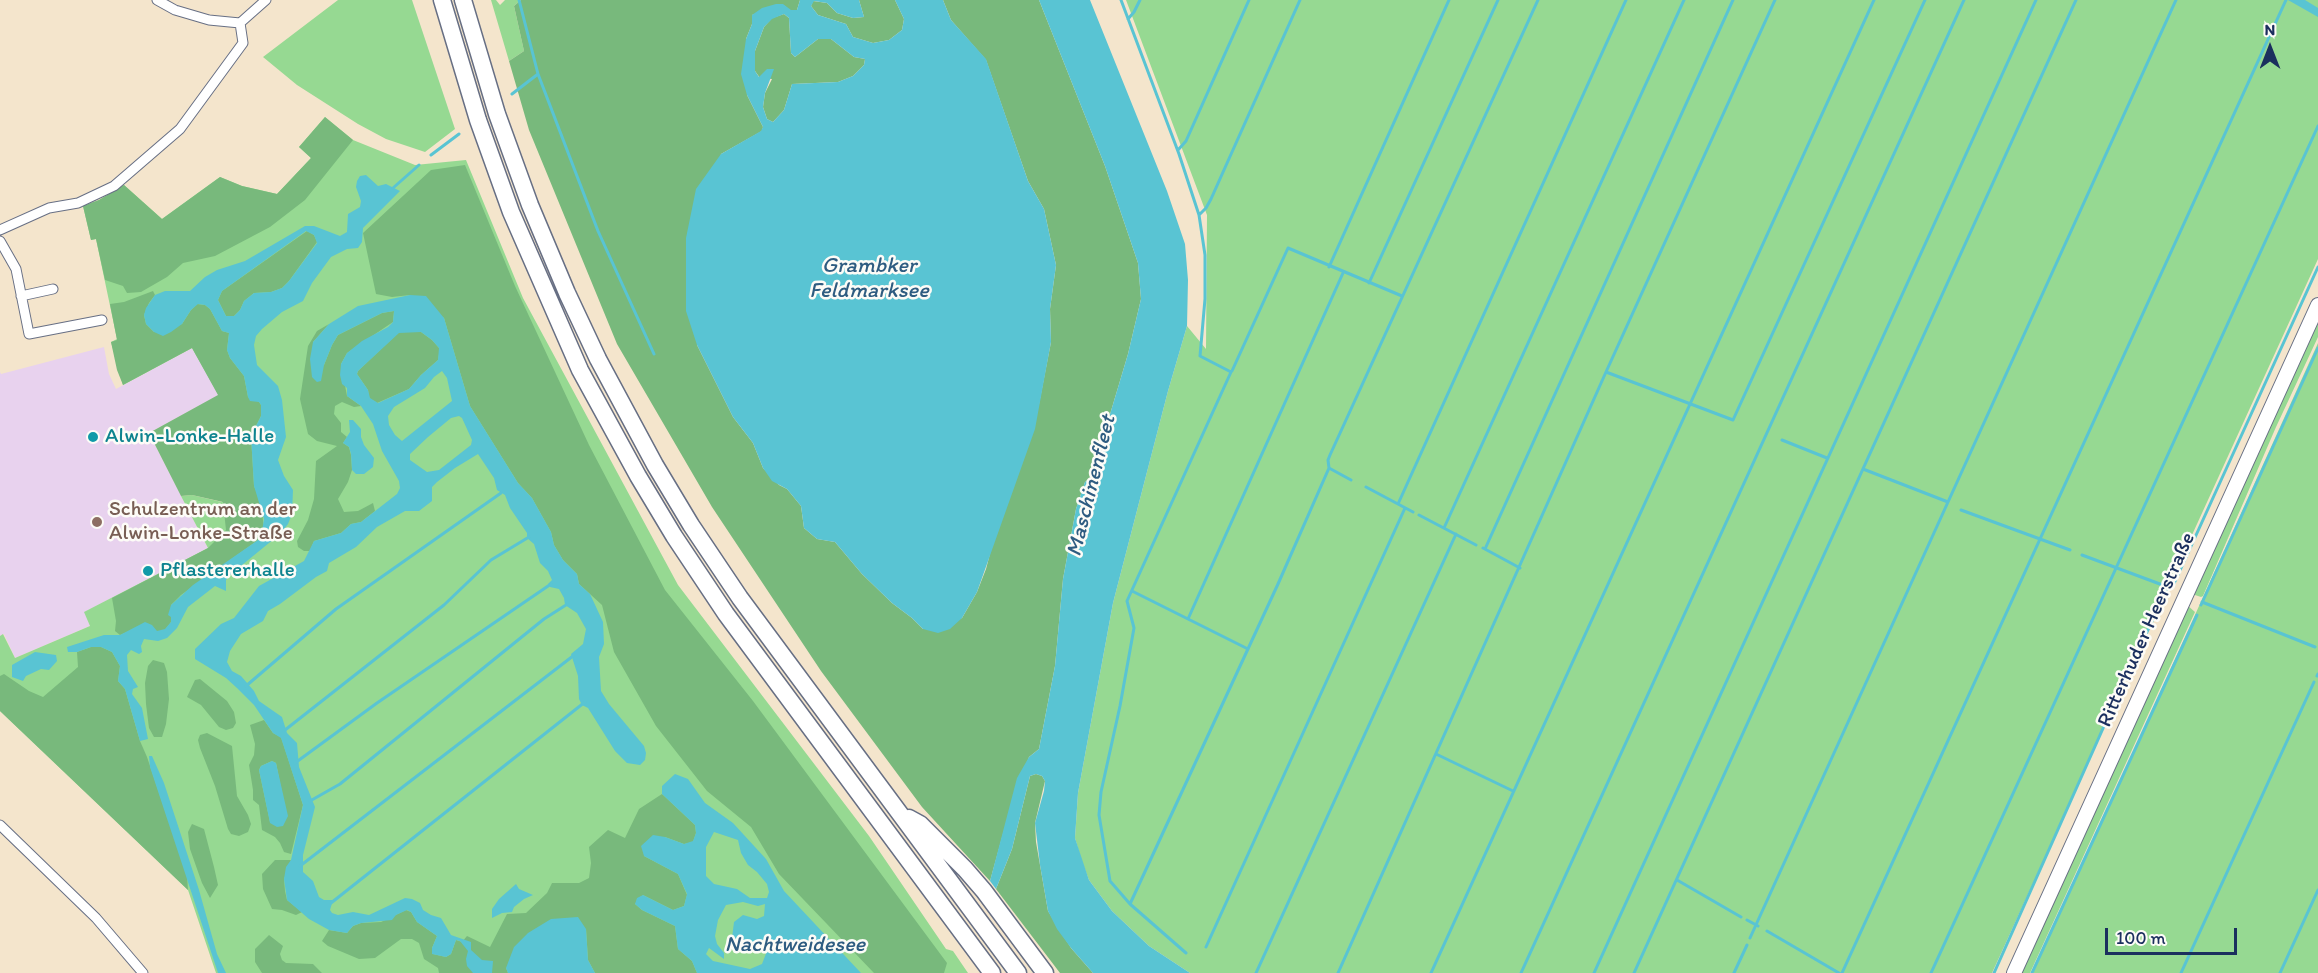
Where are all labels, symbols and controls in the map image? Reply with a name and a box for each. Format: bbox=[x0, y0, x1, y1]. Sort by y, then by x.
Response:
north arrow bbox=[2240, 18, 2300, 78]
text: N bbox=[2265, 20, 2275, 39]
water label: Grambker Feldmarksee bbox=[809, 253, 929, 304]
water label: Maschinenfleet bbox=[1062, 413, 1122, 559]
place label: Alwin-Lonke-Halle bbox=[105, 424, 274, 450]
marker: Alwin-Lonke-Halle bbox=[86, 430, 100, 444]
place label: Schulzentrum an der Alwin-Lonke-Straße bbox=[109, 497, 296, 547]
marker: Schulzentrum an der Alwin-Lonke-Straße bbox=[90, 515, 104, 529]
street label: Ritterhuder Heerstraße bbox=[2093, 529, 2201, 731]
place label: Pflastererhalle bbox=[160, 558, 295, 584]
marker: Pflastererhalle bbox=[141, 564, 155, 578]
scale bar bbox=[2108, 916, 2240, 954]
text: 100 m bbox=[2116, 927, 2166, 949]
water label: Nachtweidesee bbox=[725, 932, 865, 958]

